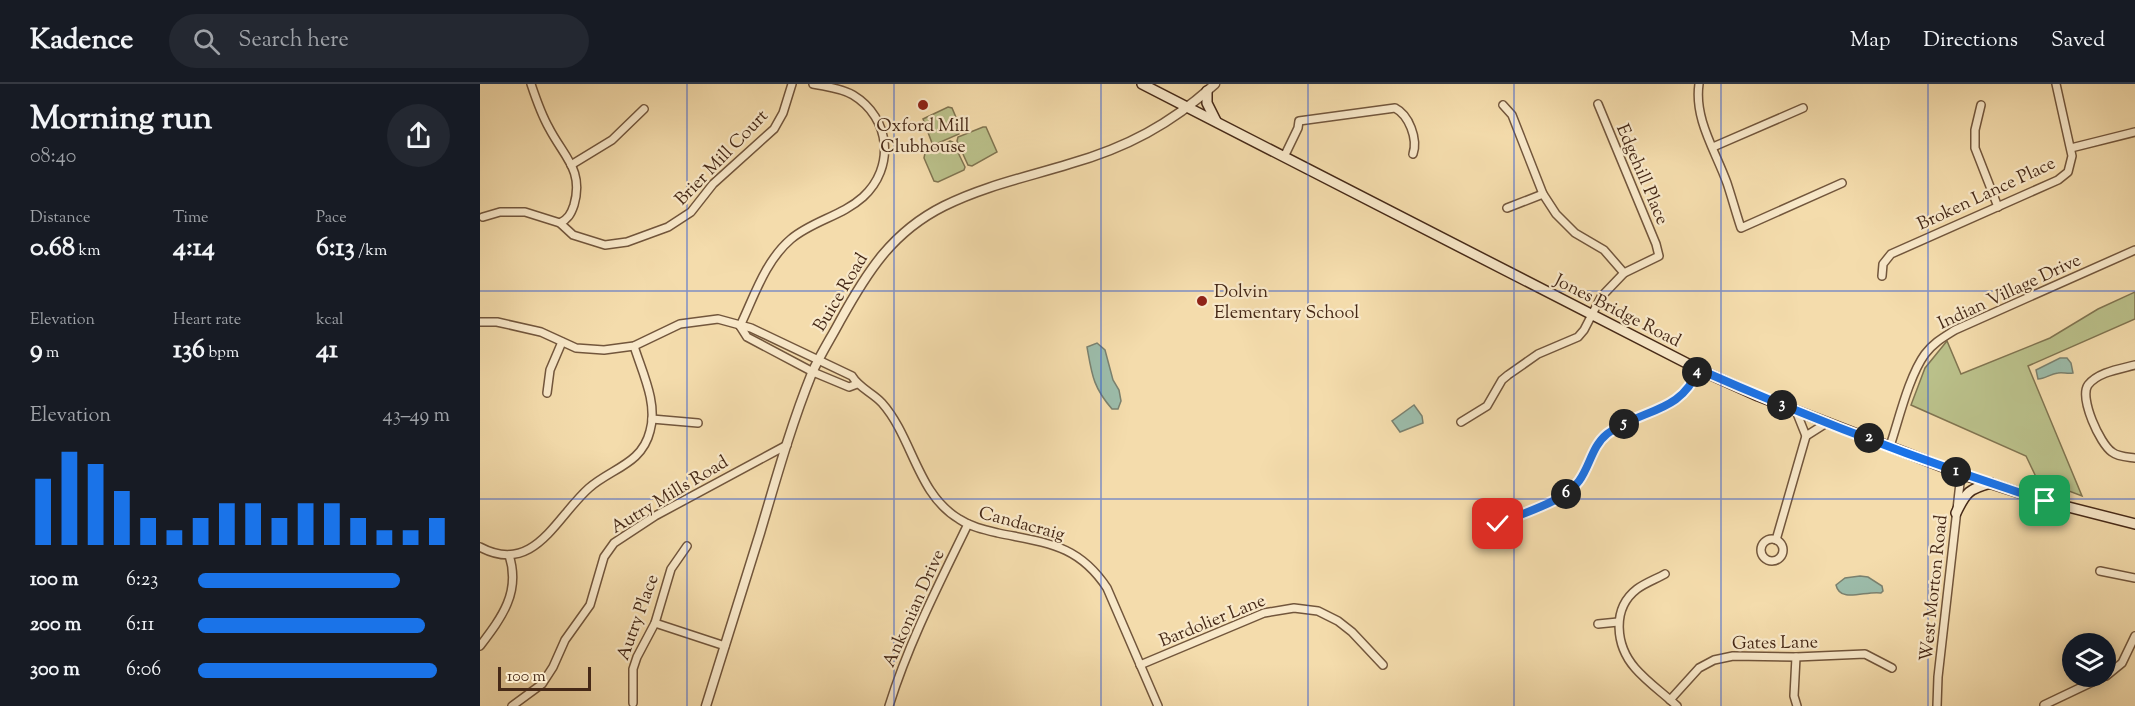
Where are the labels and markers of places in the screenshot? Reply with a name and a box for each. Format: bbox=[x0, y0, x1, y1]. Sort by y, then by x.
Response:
marker: Oxford Mill Clubhouse bbox=[916, 98, 930, 112]
place label: Oxford Mill Clubhouse bbox=[876, 114, 970, 161]
place label: Dolvin Elementary School bbox=[1214, 280, 1359, 327]
marker: Dolvin Elementary School bbox=[1195, 294, 1209, 308]
pin: 4 bbox=[1682, 357, 1712, 387]
pin: 3 bbox=[1767, 390, 1797, 420]
pin: 5 bbox=[1609, 409, 1639, 439]
pin: 2 bbox=[1854, 423, 1884, 453]
pin: 1 bbox=[1941, 457, 1971, 487]
pin bbox=[2019, 475, 2070, 526]
pin: 6 bbox=[1551, 479, 1581, 509]
pin bbox=[1472, 498, 1523, 549]

